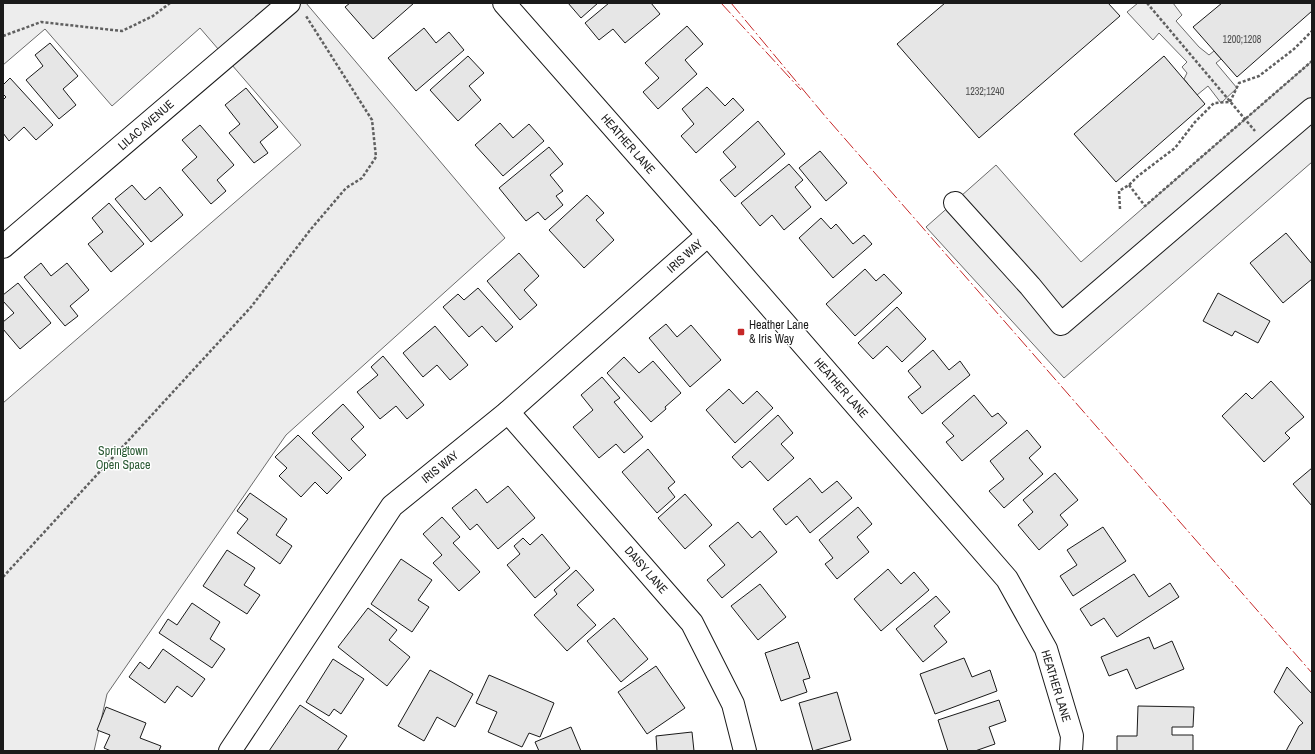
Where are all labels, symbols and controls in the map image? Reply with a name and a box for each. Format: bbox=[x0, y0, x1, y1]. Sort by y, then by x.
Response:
house number: 1200;1208 bbox=[1223, 33, 1262, 46]
house number: 1232;1240 bbox=[966, 85, 1005, 98]
street label: LILAC AVENUE bbox=[115, 96, 177, 154]
street label: HEATHER LANE bbox=[597, 111, 659, 177]
street label: IRIS WAY bbox=[664, 235, 707, 276]
place label: Heather Lane & Iris Way bbox=[749, 317, 809, 347]
marker: Heather Lane & Iris Way bbox=[736, 327, 746, 337]
street label: HEATHER LANE bbox=[810, 355, 872, 421]
park label: Springtown Open Space bbox=[96, 443, 150, 473]
street label: IRIS WAY bbox=[418, 447, 462, 487]
street label: DAISY LANE bbox=[621, 543, 671, 597]
street label: HEATHER LANE bbox=[1037, 648, 1075, 724]

